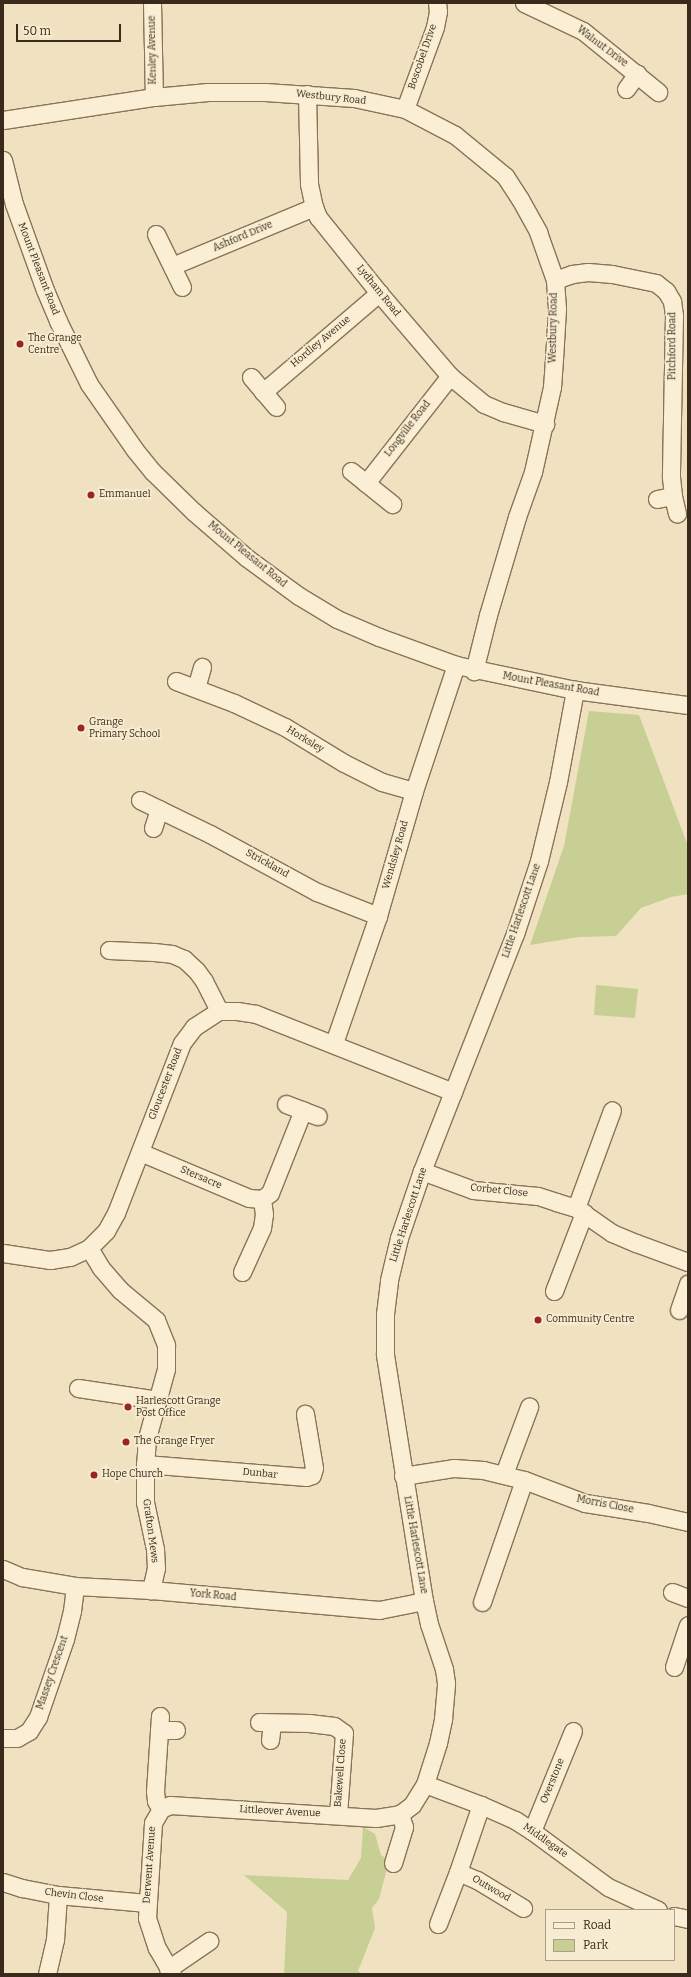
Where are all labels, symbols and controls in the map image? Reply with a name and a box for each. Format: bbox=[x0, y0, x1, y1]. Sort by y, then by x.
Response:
street label: Kenley Avenue bbox=[146, 15, 160, 85]
scale bar bbox=[18, 16, 123, 42]
street label: Boscobel Drive bbox=[406, 23, 440, 91]
text: 50 m bbox=[23, 24, 51, 38]
street label: Walnut Drive bbox=[574, 24, 630, 70]
street label: Westbury Road bbox=[295, 88, 367, 108]
street label: Ashford Drive bbox=[211, 219, 275, 255]
street label: Mount Pleasant Road bbox=[15, 221, 61, 317]
street label: Lydham Road bbox=[354, 263, 402, 319]
street label: Westbury Road bbox=[547, 293, 561, 363]
street label: Pitchford Road bbox=[667, 312, 679, 380]
street label: Hordley Avenue bbox=[289, 314, 353, 370]
place label: The Grange Centre bbox=[28, 332, 82, 356]
marker: The Grange Centre bbox=[15, 339, 25, 349]
street label: Longville Road bbox=[382, 399, 434, 459]
place label: Emmanuel bbox=[99, 489, 151, 501]
marker: Emmanuel bbox=[86, 490, 96, 500]
street label: Mount Pleasant Road bbox=[205, 519, 289, 591]
street label: Mount Pleasant Road bbox=[502, 671, 600, 699]
place label: Grange Primary School bbox=[89, 716, 160, 740]
marker: Grange Primary School bbox=[76, 723, 86, 733]
street label: Horksley bbox=[284, 724, 326, 756]
street label: Wendsley Road bbox=[380, 819, 412, 891]
street label: Strickland bbox=[243, 847, 291, 881]
street label: Little Harlescott Lane bbox=[500, 862, 544, 960]
street label: Gloucester Road bbox=[147, 1046, 185, 1122]
street label: Stersacre bbox=[178, 1164, 224, 1192]
street label: Little Harlescott Lane bbox=[388, 1166, 430, 1264]
street label: Corbet Close bbox=[469, 1182, 529, 1200]
place label: Community Centre bbox=[546, 1314, 635, 1326]
marker: Community Centre bbox=[533, 1315, 543, 1325]
place label: Harlescott Grange Post Office bbox=[136, 1395, 221, 1418]
marker: Harlescott Grange Post Office bbox=[123, 1402, 133, 1412]
place label: The Grange Fryer bbox=[134, 1436, 215, 1448]
marker: The Grange Fryer bbox=[121, 1437, 131, 1447]
street label: Dunbar bbox=[242, 1466, 278, 1482]
place label: Hope Church bbox=[102, 1469, 163, 1481]
marker: Hope Church bbox=[89, 1470, 99, 1480]
street label: Morris Close bbox=[575, 1494, 635, 1516]
street label: Little Harlescott Lane bbox=[400, 1495, 430, 1595]
street label: Grafton Mews bbox=[140, 1498, 160, 1564]
street label: York Road bbox=[189, 1588, 237, 1604]
street label: Massey Crescent bbox=[35, 1635, 71, 1711]
street label: Bakewell Close bbox=[333, 1738, 349, 1808]
street label: Overstone bbox=[538, 1757, 568, 1805]
street label: Littleover Avenue bbox=[239, 1804, 321, 1820]
street label: Middlegate bbox=[520, 1821, 570, 1861]
street label: Derwent Avenue bbox=[141, 1826, 159, 1904]
street label: Outwood bbox=[470, 1873, 512, 1905]
street label: Chevin Close bbox=[44, 1886, 104, 1906]
legend bbox=[545, 1909, 675, 1961]
text: Road bbox=[583, 1918, 611, 1932]
text: Park bbox=[583, 1938, 608, 1952]

